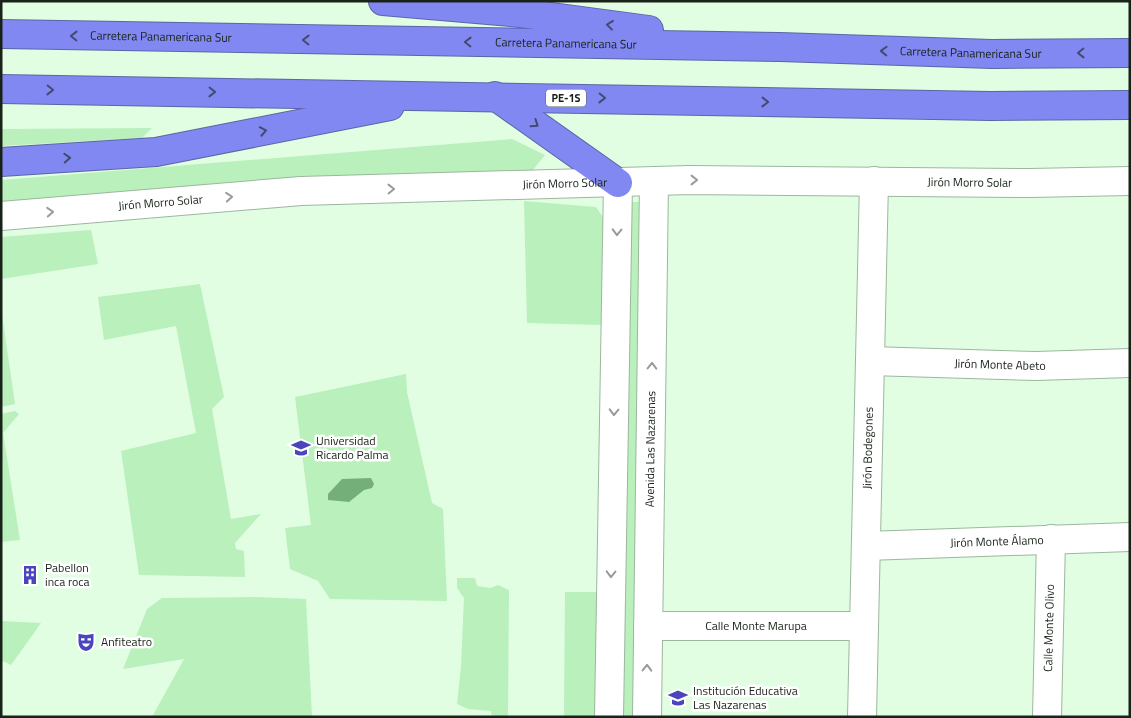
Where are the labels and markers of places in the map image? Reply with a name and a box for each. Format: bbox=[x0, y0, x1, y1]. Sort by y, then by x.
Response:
place label: Universidad Ricardo Palma bbox=[316, 431, 388, 464]
school or university icon: Universidad Ricardo Palma bbox=[290, 437, 312, 459]
place label: Pabellon inca roca bbox=[45, 558, 90, 591]
building icon: Pabellon inca roca bbox=[19, 564, 41, 586]
theatre icon: Anfiteatro bbox=[75, 631, 97, 653]
place label: Anfiteatro bbox=[101, 632, 152, 651]
place label: Institución Educativa Las Nazarenas bbox=[693, 681, 798, 714]
school or university icon: Institución Educativa Las Nazarenas bbox=[667, 687, 689, 709]

